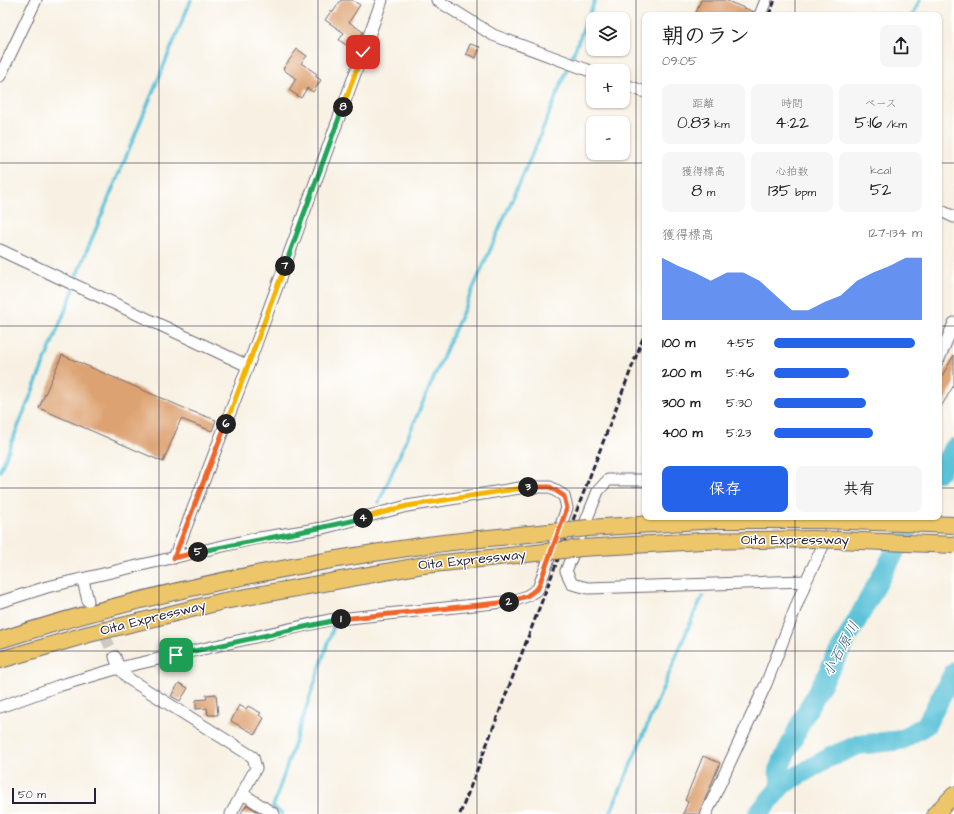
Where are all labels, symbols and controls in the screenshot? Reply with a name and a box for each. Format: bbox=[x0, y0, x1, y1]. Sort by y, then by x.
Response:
map controls bbox=[586, 12, 630, 160]
button: layers bbox=[586, 12, 630, 56]
text: 朝のラン bbox=[662, 21, 750, 52]
button: share bbox=[880, 25, 922, 67]
pin bbox=[346, 35, 380, 69]
icon: check bbox=[352, 41, 374, 63]
text: 09:05 bbox=[662, 52, 697, 70]
button: + bbox=[586, 64, 630, 108]
text: 距離 bbox=[692, 96, 714, 111]
text: 時間 bbox=[781, 96, 803, 111]
text: ペース bbox=[864, 96, 897, 111]
pin: 8 bbox=[333, 97, 353, 117]
text: 8 bbox=[339, 99, 347, 114]
text: 0.83 bbox=[677, 111, 710, 135]
text: 4:22 bbox=[775, 111, 809, 135]
text: 5:16 bbox=[854, 111, 882, 135]
button: − bbox=[586, 116, 630, 160]
text: km bbox=[710, 117, 730, 132]
text: /km bbox=[882, 117, 907, 132]
text: kcal bbox=[870, 163, 891, 178]
text: 獲得標高 bbox=[681, 164, 725, 179]
text: 心拍数 bbox=[775, 164, 808, 179]
text: 52 bbox=[870, 178, 892, 202]
text: 8 bbox=[691, 179, 702, 203]
text: 135 bbox=[768, 179, 791, 203]
text: m bbox=[702, 185, 715, 200]
text: bpm bbox=[791, 185, 816, 200]
text: 127–134 m bbox=[868, 224, 922, 242]
text: 獲得標高 bbox=[662, 226, 714, 244]
pin: 7 bbox=[275, 256, 295, 276]
text: 7 bbox=[282, 258, 288, 273]
text: 100 m bbox=[662, 334, 695, 352]
text: 4:55 bbox=[726, 334, 755, 352]
text: 200 m bbox=[662, 364, 701, 382]
text: 5:46 bbox=[726, 364, 754, 382]
text: 300 m bbox=[662, 394, 700, 412]
text: 5:30 bbox=[726, 394, 752, 412]
pin: 6 bbox=[216, 414, 236, 434]
text: 6 bbox=[223, 416, 229, 431]
text: 400 m bbox=[662, 424, 703, 442]
text: 5:23 bbox=[726, 424, 751, 442]
button: 保存 bbox=[662, 466, 788, 512]
button: 共有 bbox=[796, 466, 922, 512]
pin: 3 bbox=[518, 477, 538, 497]
text: 3 bbox=[525, 479, 531, 494]
pin: 4 bbox=[353, 508, 373, 528]
text: 4 bbox=[359, 510, 367, 525]
street label: Oita Expressway bbox=[741, 530, 849, 550]
pin: 5 bbox=[188, 542, 208, 562]
text: 5 bbox=[194, 544, 202, 559]
street label: Oita Expressway bbox=[417, 544, 527, 576]
pin: 2 bbox=[499, 592, 519, 612]
text: 2 bbox=[506, 594, 512, 609]
street label: Oita Expressway bbox=[98, 595, 208, 641]
pin: 1 bbox=[331, 609, 351, 629]
text: 1 bbox=[340, 611, 342, 626]
water label: 小石原川 bbox=[817, 618, 865, 680]
pin bbox=[159, 638, 193, 672]
icon: arrive bbox=[165, 644, 187, 666]
scale bar bbox=[12, 786, 96, 805]
text: 50 m bbox=[18, 787, 46, 802]

